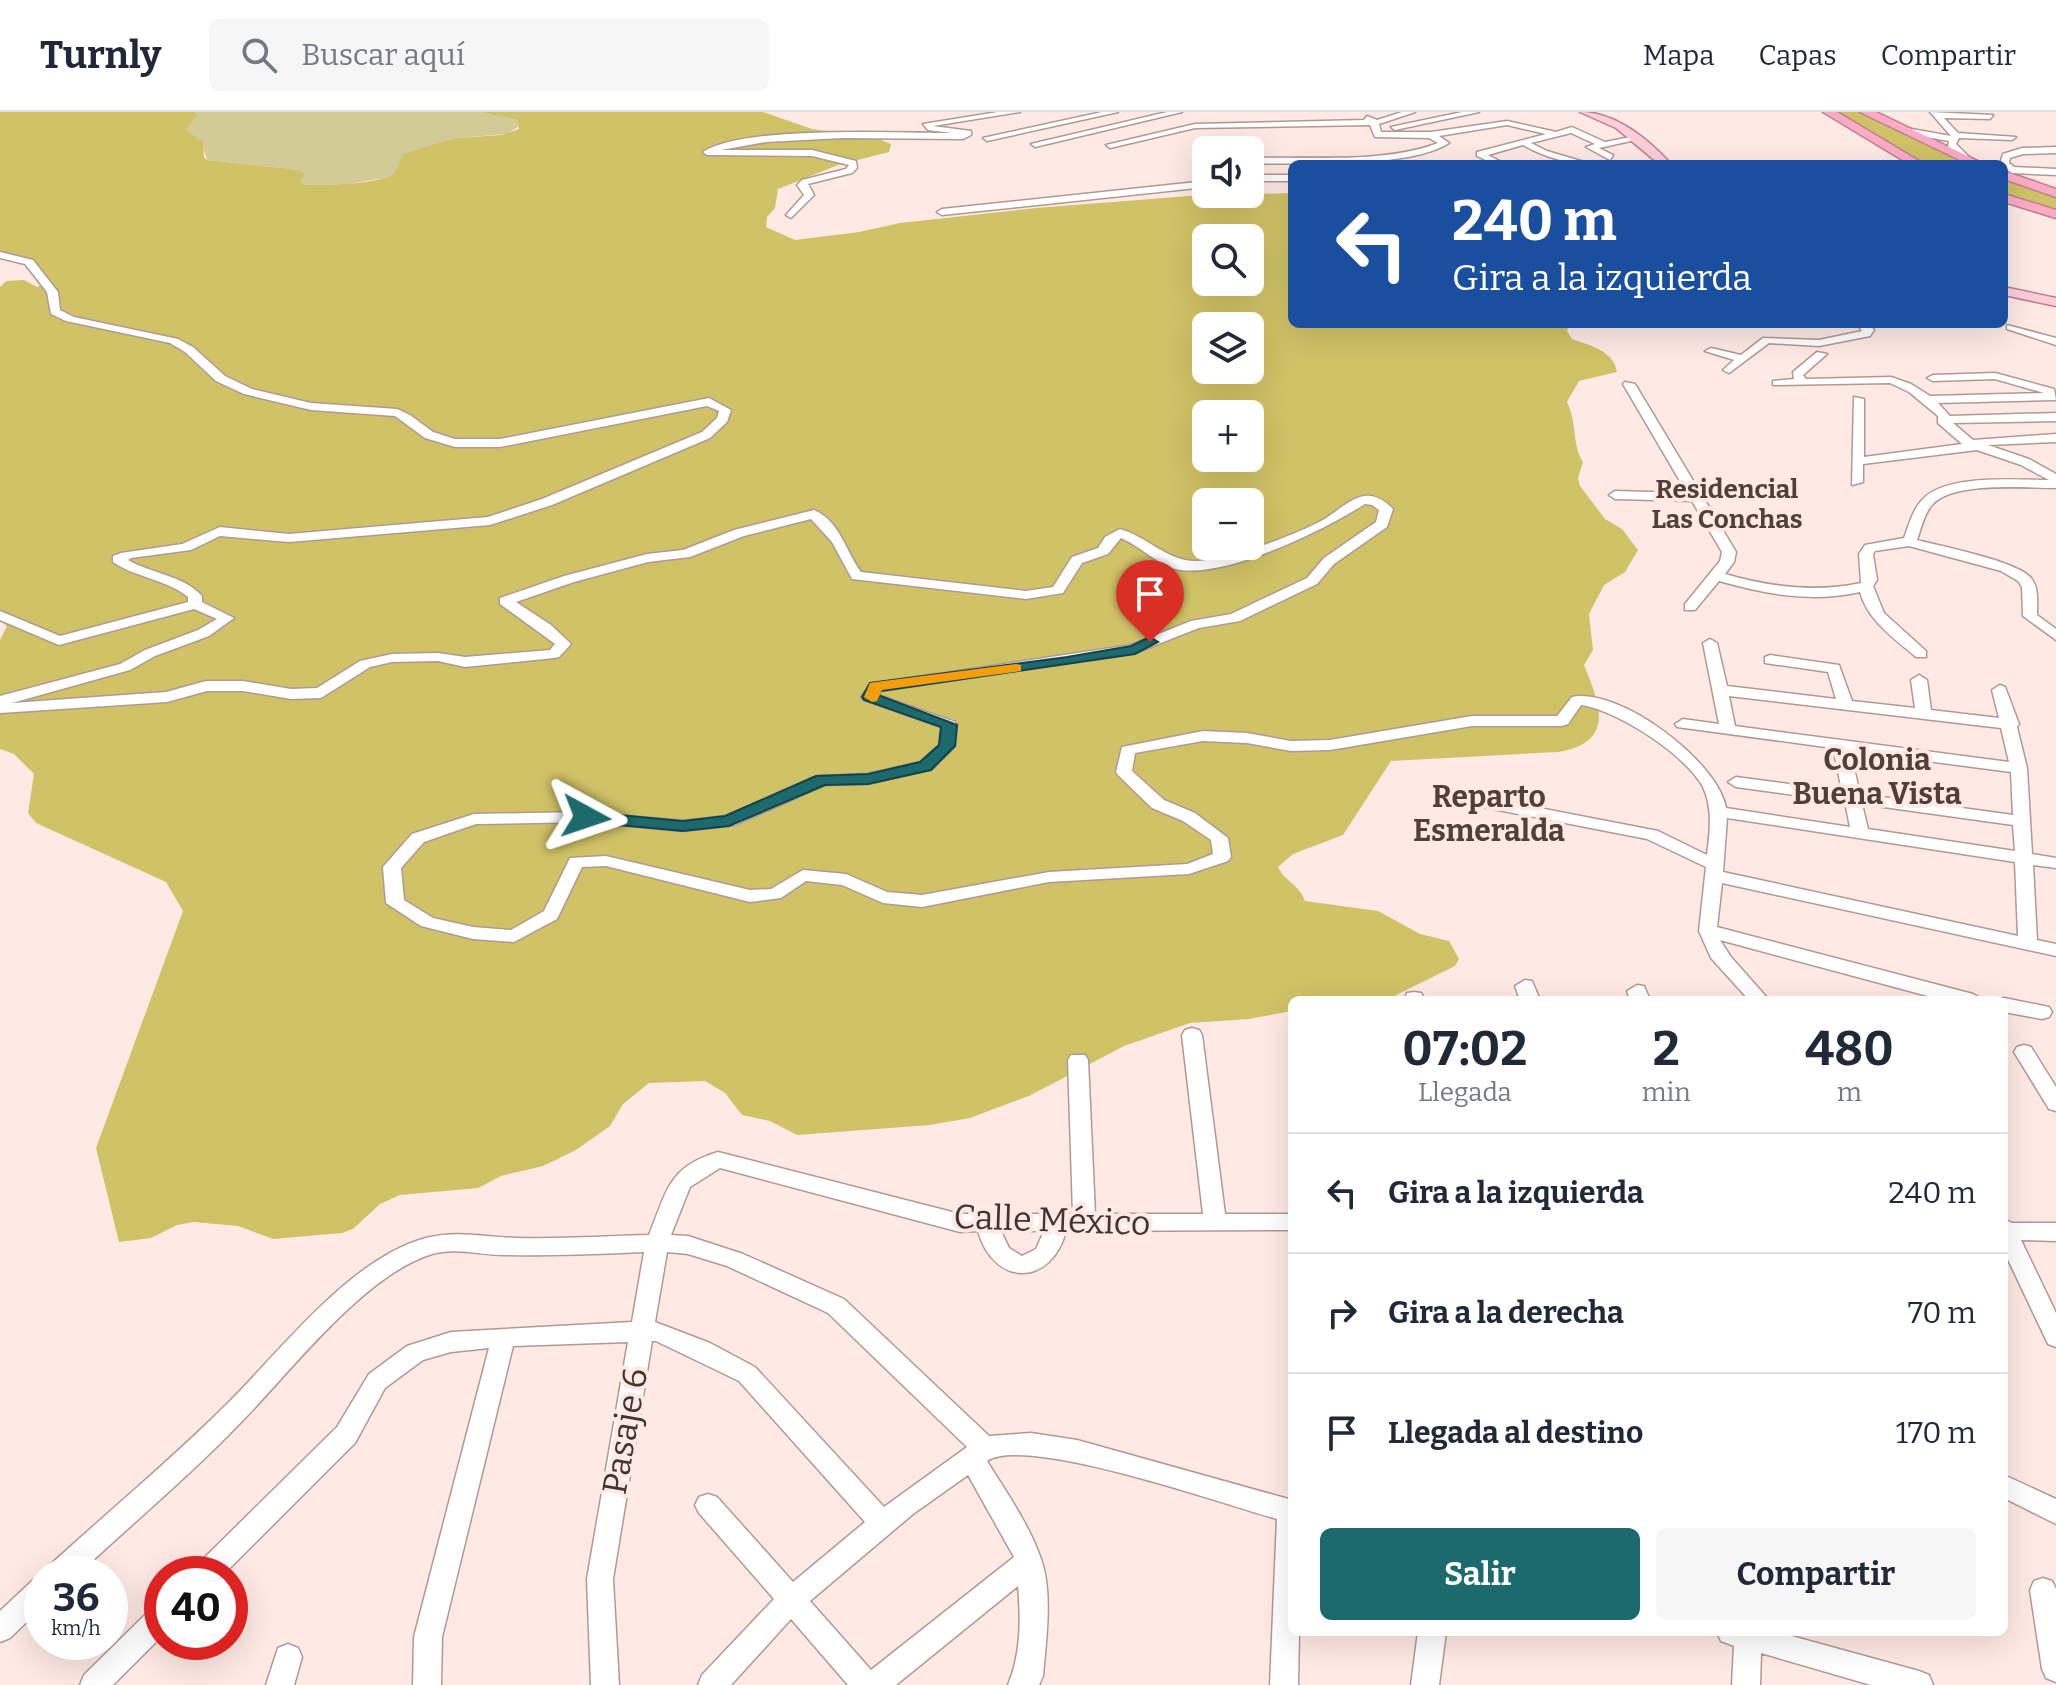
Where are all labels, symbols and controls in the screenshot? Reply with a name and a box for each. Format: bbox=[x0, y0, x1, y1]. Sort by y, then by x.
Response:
search box bbox=[209, 19, 769, 91]
text: Turnly bbox=[40, 32, 161, 78]
icon: search bbox=[237, 33, 281, 77]
text: Buscar aquí bbox=[301, 37, 465, 73]
text: Mapa bbox=[1643, 39, 1714, 72]
text: Capas bbox=[1758, 39, 1837, 72]
text: Compartir bbox=[1881, 39, 2016, 72]
map controls bbox=[1192, 136, 1264, 560]
button: sound bbox=[1192, 136, 1264, 208]
text: 240 m bbox=[1452, 188, 1617, 255]
icon: left bbox=[1320, 192, 1424, 296]
button: search bbox=[1192, 224, 1264, 296]
text: Gira a la izquierda bbox=[1452, 256, 1752, 300]
button: layers bbox=[1192, 312, 1264, 384]
button: + bbox=[1192, 400, 1264, 472]
district label: Residencial Las Conchas bbox=[1651, 474, 1803, 535]
button: − bbox=[1192, 488, 1264, 560]
pin bbox=[1116, 560, 1184, 642]
icon: arrive bbox=[1128, 572, 1172, 616]
district label: Colonia Buena Vista bbox=[1792, 742, 1962, 812]
position arrow bbox=[544, 775, 628, 859]
district label: Reparto Esmeralda bbox=[1413, 779, 1565, 849]
text: 07:02 bbox=[1402, 1020, 1527, 1078]
text: 2 bbox=[1653, 1020, 1680, 1078]
text: 480 bbox=[1805, 1020, 1894, 1078]
text: Llegada bbox=[1418, 1077, 1512, 1108]
text: min bbox=[1642, 1077, 1691, 1108]
text: m bbox=[1837, 1077, 1862, 1108]
icon: left bbox=[1320, 1171, 1364, 1215]
text: Gira a la izquierda bbox=[1388, 1175, 1644, 1211]
text: 240 m bbox=[1888, 1175, 1976, 1211]
street label: Calle México bbox=[953, 1196, 1151, 1244]
icon: right bbox=[1320, 1291, 1364, 1335]
text: Gira a la derecha bbox=[1388, 1295, 1624, 1331]
text: 70 m bbox=[1908, 1295, 1976, 1331]
street label: Pasaje 6 bbox=[594, 1365, 656, 1497]
icon: arrive bbox=[1320, 1411, 1364, 1455]
text: Llegada al destino bbox=[1388, 1415, 1643, 1451]
text: 170 m bbox=[1896, 1415, 1976, 1451]
button: Salir bbox=[1320, 1528, 1640, 1620]
button: Compartir bbox=[1656, 1528, 1976, 1620]
speed limit sign: 40 bbox=[144, 1556, 248, 1660]
text: 36 bbox=[53, 1574, 99, 1622]
text: km/h bbox=[51, 1616, 101, 1640]

